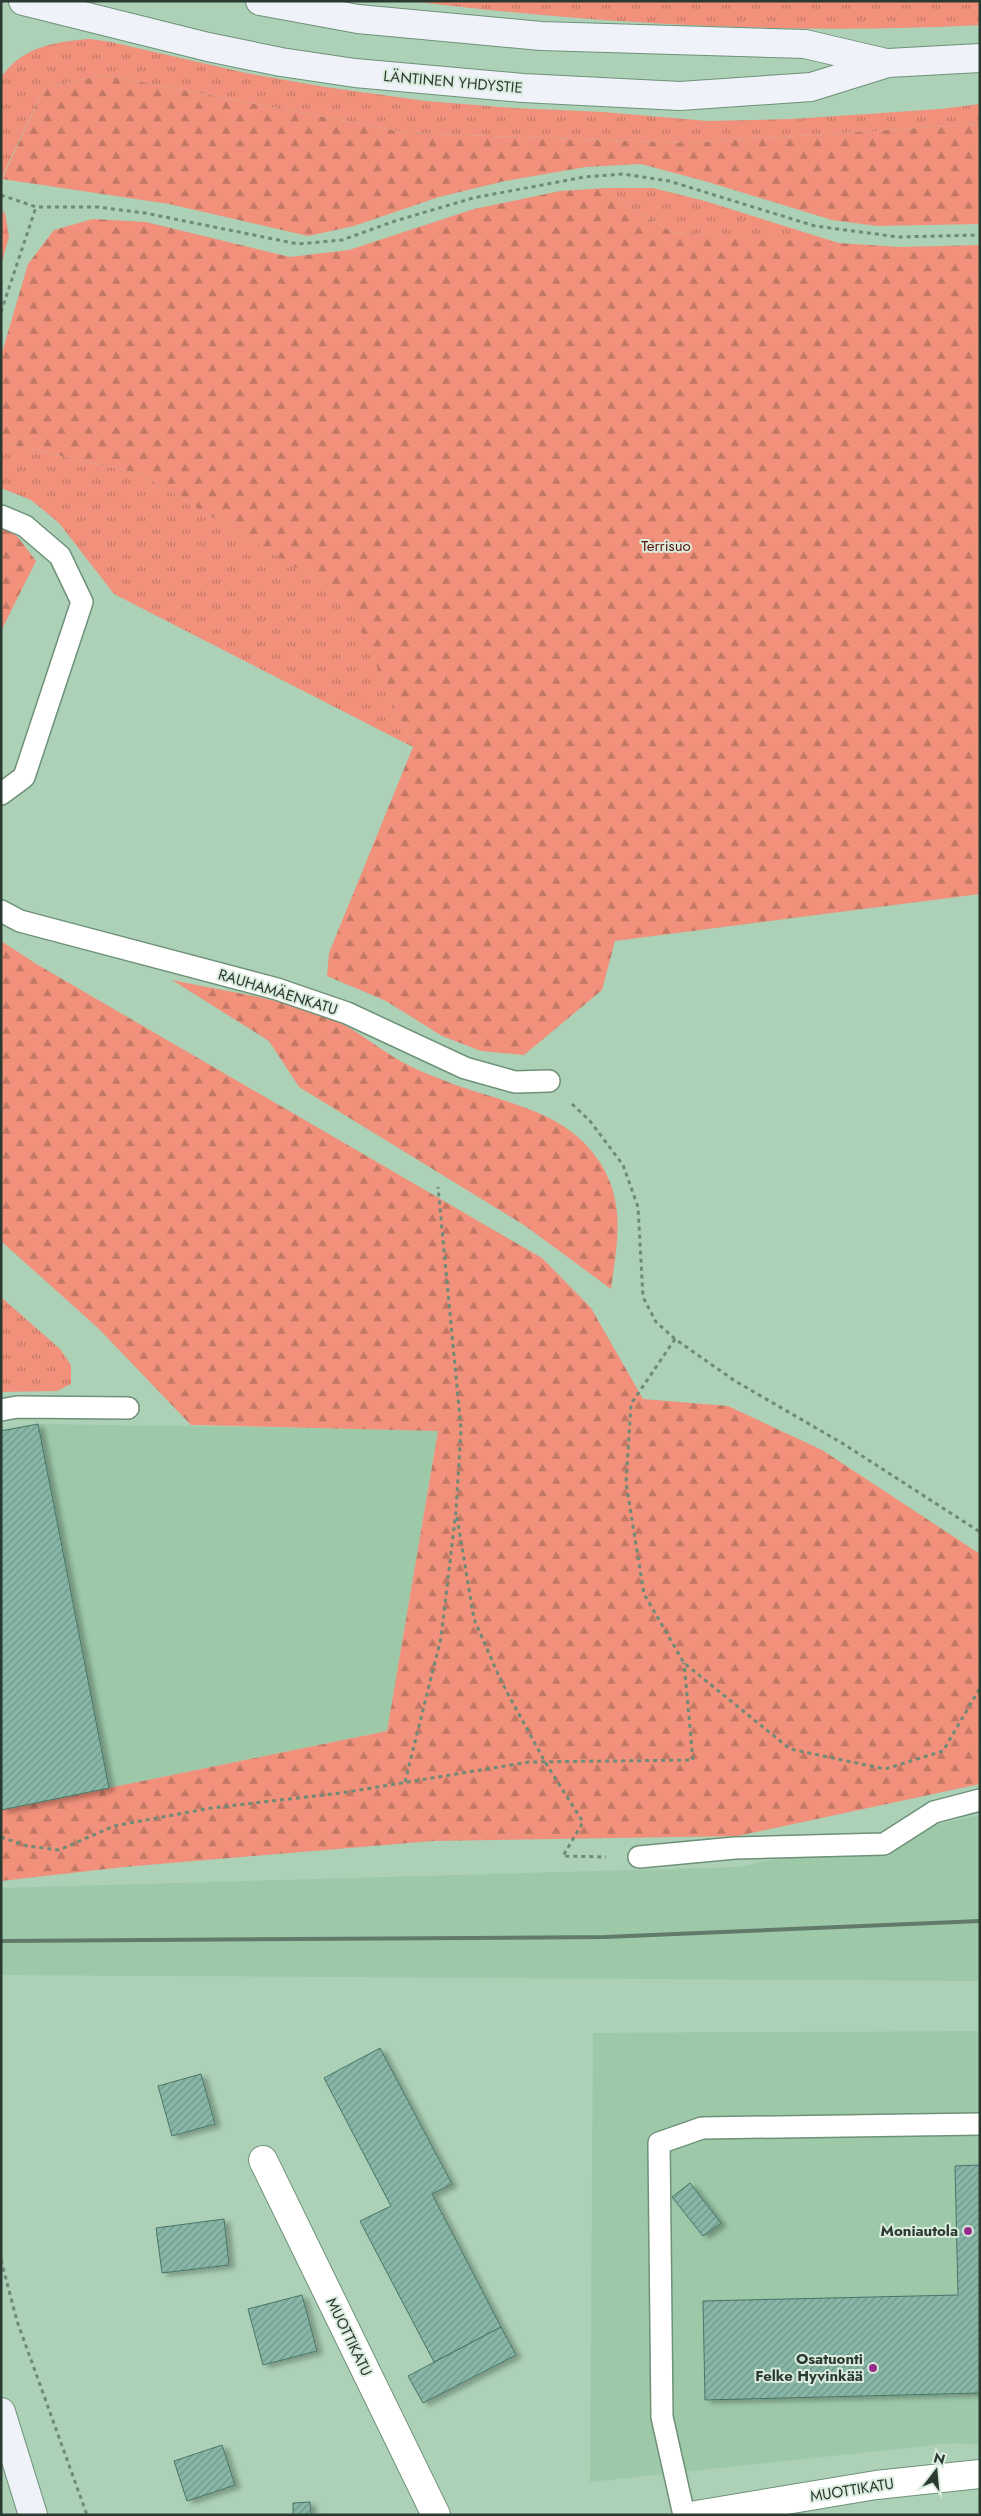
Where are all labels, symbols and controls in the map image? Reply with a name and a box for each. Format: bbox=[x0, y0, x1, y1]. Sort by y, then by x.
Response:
street label: LÄNTINEN YHDYSTIE bbox=[382, 65, 524, 99]
park label: Terrisuo bbox=[641, 535, 691, 557]
street label: RAUHAMÄENKATU bbox=[216, 963, 340, 1021]
place label: Moniautola bbox=[881, 2220, 958, 2242]
marker: Moniautola bbox=[962, 2225, 974, 2237]
street label: MUOTTIKATU bbox=[321, 2294, 377, 2380]
place label: Osatuonti Felke Hyvinkää bbox=[755, 2348, 863, 2387]
marker: Osatuonti Felke Hyvinkää bbox=[867, 2362, 879, 2374]
north arrow bbox=[911, 2446, 961, 2496]
text: N bbox=[931, 2447, 948, 2470]
street label: MUOTTIKATU bbox=[808, 2473, 896, 2507]

